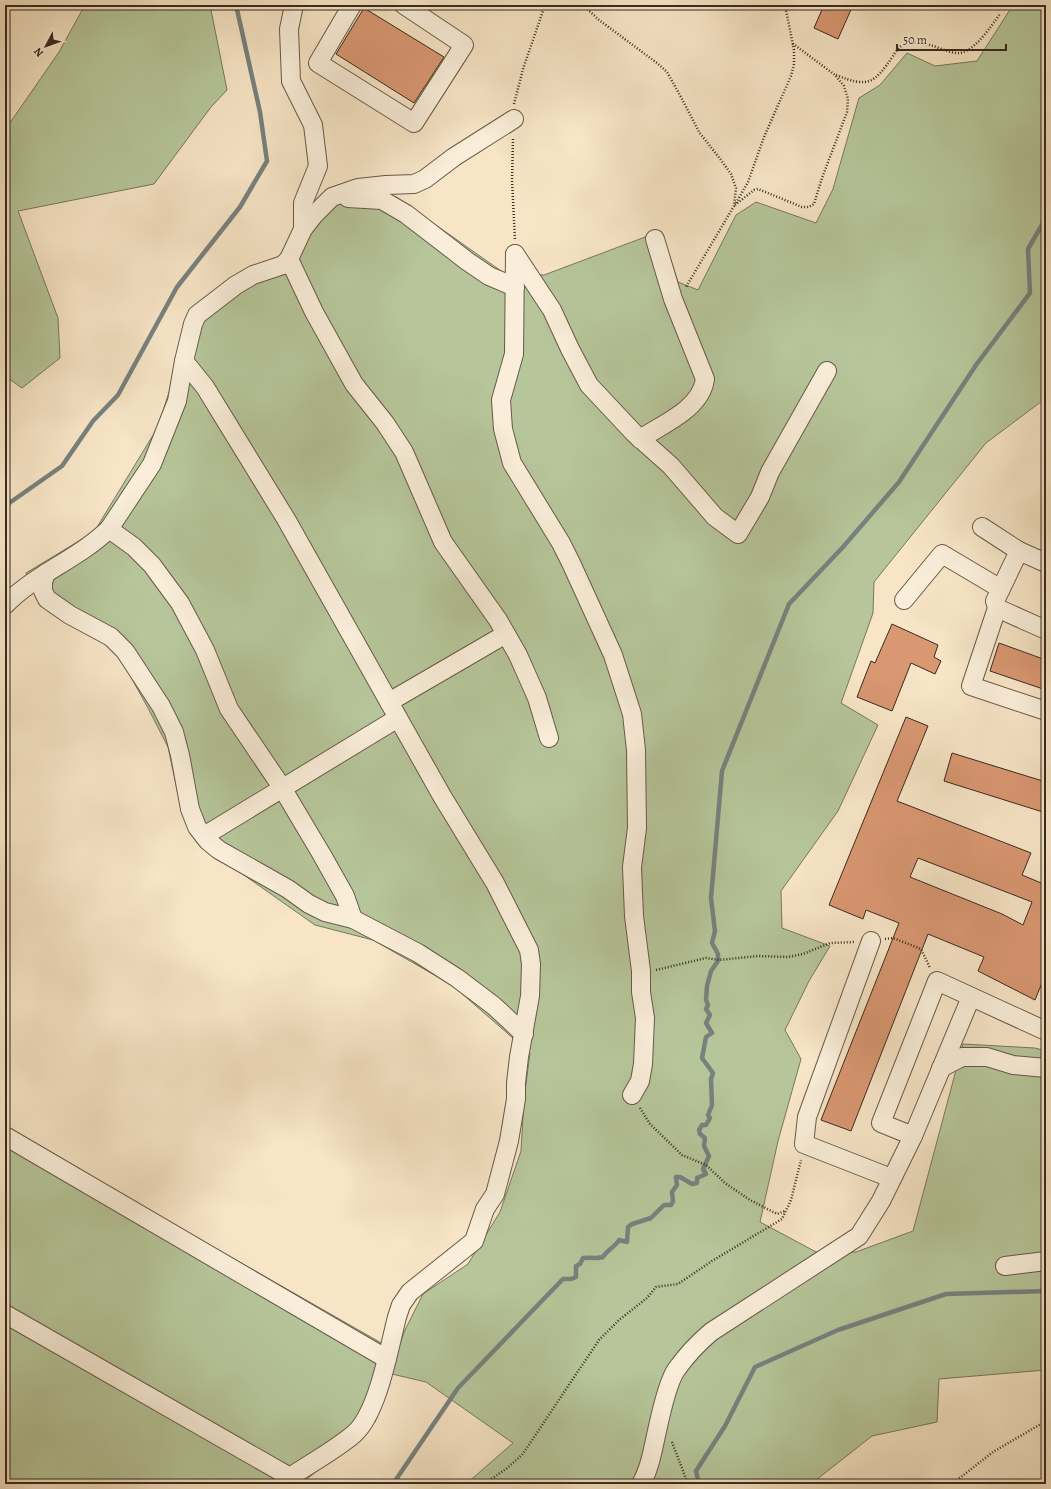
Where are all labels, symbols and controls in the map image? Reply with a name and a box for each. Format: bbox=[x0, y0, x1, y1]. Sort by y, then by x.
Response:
north arrow bbox=[26, 26, 66, 66]
scale bar bbox=[897, 26, 1006, 52]
text: 50 m bbox=[903, 32, 927, 48]
text: N bbox=[31, 44, 47, 60]

